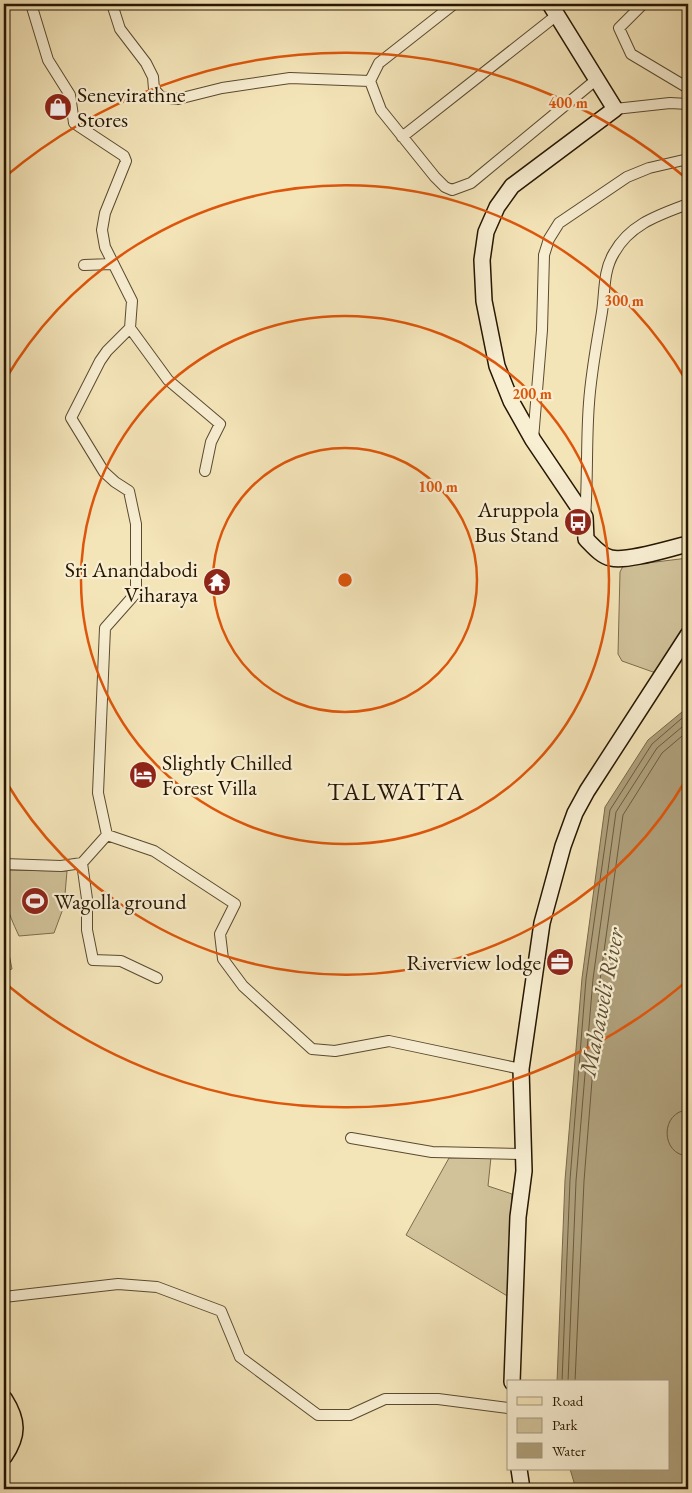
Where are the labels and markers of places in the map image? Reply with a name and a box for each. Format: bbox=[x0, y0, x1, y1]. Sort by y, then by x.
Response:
place label: Senevirathne Stores bbox=[77, 80, 186, 134]
shop icon: Senevirathne Stores bbox=[43, 92, 73, 122]
place label: Aruppola Bus Stand bbox=[474, 495, 560, 549]
bus stop icon: Aruppola Bus Stand bbox=[563, 507, 593, 537]
place label: Sri Anandabodi Viharaya bbox=[65, 555, 198, 609]
temple icon: Sri Anandabodi Viharaya bbox=[202, 567, 232, 597]
centre of rings bbox=[336, 571, 354, 589]
place label: Slightly Chilled Forest Villa bbox=[162, 748, 293, 802]
hotel icon: Slightly Chilled Forest Villa bbox=[128, 760, 158, 790]
sports icon: Wagolla ground bbox=[20, 886, 50, 916]
place label: Wagolla ground bbox=[54, 887, 188, 916]
office icon: Riverview lodge bbox=[545, 947, 575, 977]
place label: Riverview lodge bbox=[406, 948, 541, 977]

